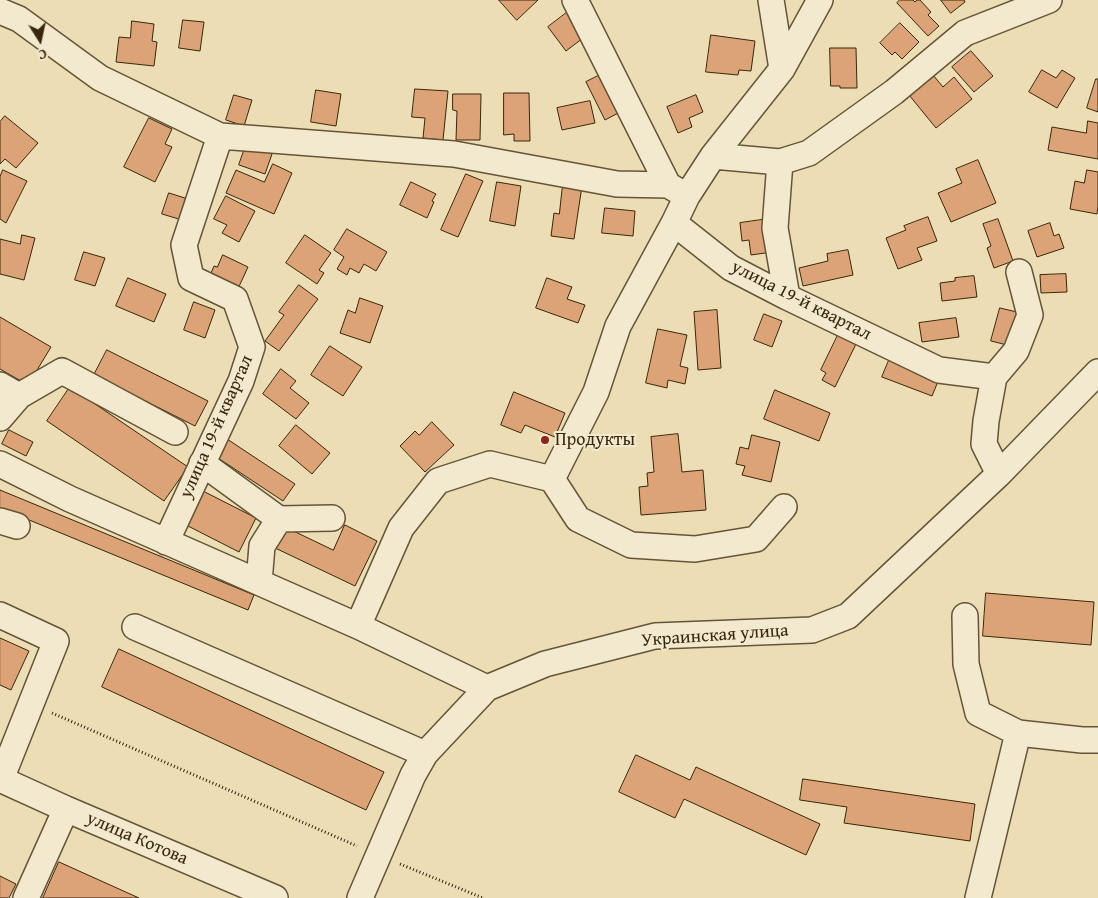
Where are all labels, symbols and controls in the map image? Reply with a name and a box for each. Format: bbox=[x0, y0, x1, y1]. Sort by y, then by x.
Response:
north arrow bbox=[15, 15, 65, 65]
text: С bbox=[37, 44, 48, 65]
street label: улица 19-й квартал bbox=[727, 256, 875, 346]
street label: улица 19-й квартал bbox=[176, 352, 258, 502]
place label: Продукты bbox=[555, 429, 635, 451]
marker: Продукты bbox=[539, 434, 551, 446]
street label: Украинская улица bbox=[641, 620, 789, 652]
street label: улица Котова bbox=[83, 808, 191, 870]

